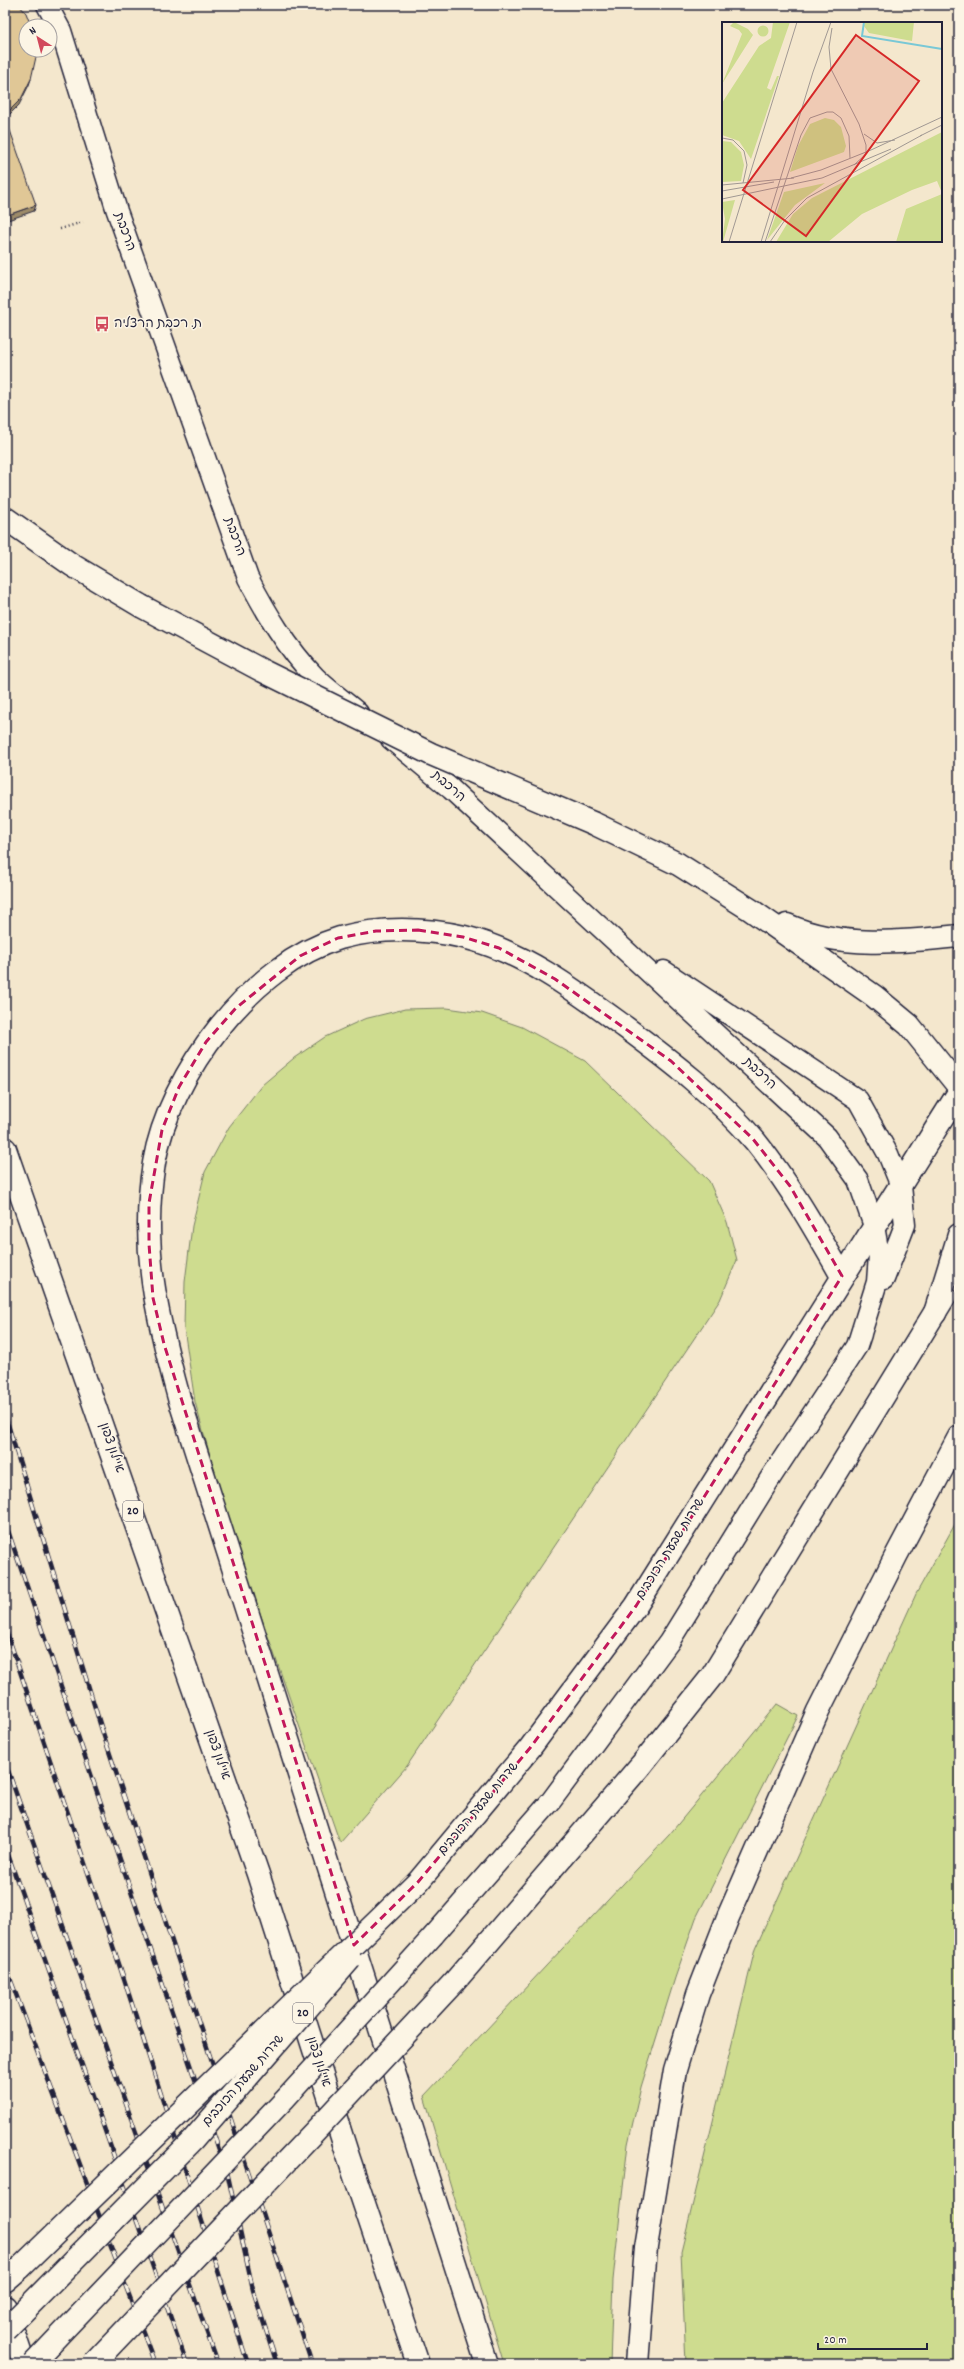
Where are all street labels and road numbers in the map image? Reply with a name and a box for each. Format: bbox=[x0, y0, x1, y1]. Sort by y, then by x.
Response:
street label: הרכבת bbox=[108, 209, 140, 254]
street label: הרכבת bbox=[218, 514, 250, 559]
street label: הרכבת bbox=[426, 766, 469, 807]
street label: הרכבת bbox=[737, 1053, 780, 1095]
street label: איילון צפון bbox=[94, 1420, 128, 1476]
street label: שדרות שבעת הכוכבים bbox=[632, 1494, 710, 1604]
road number: 20 bbox=[123, 1501, 143, 1521]
street label: איילון צפון bbox=[200, 1727, 234, 1783]
street label: שדרות שבעת הכוכבים bbox=[434, 1758, 524, 1860]
road number: 20 bbox=[293, 2003, 313, 2023]
street label: שדרות שבעת הכוכבים bbox=[198, 2031, 290, 2131]
street label: איילון צפון bbox=[301, 2034, 335, 2090]

